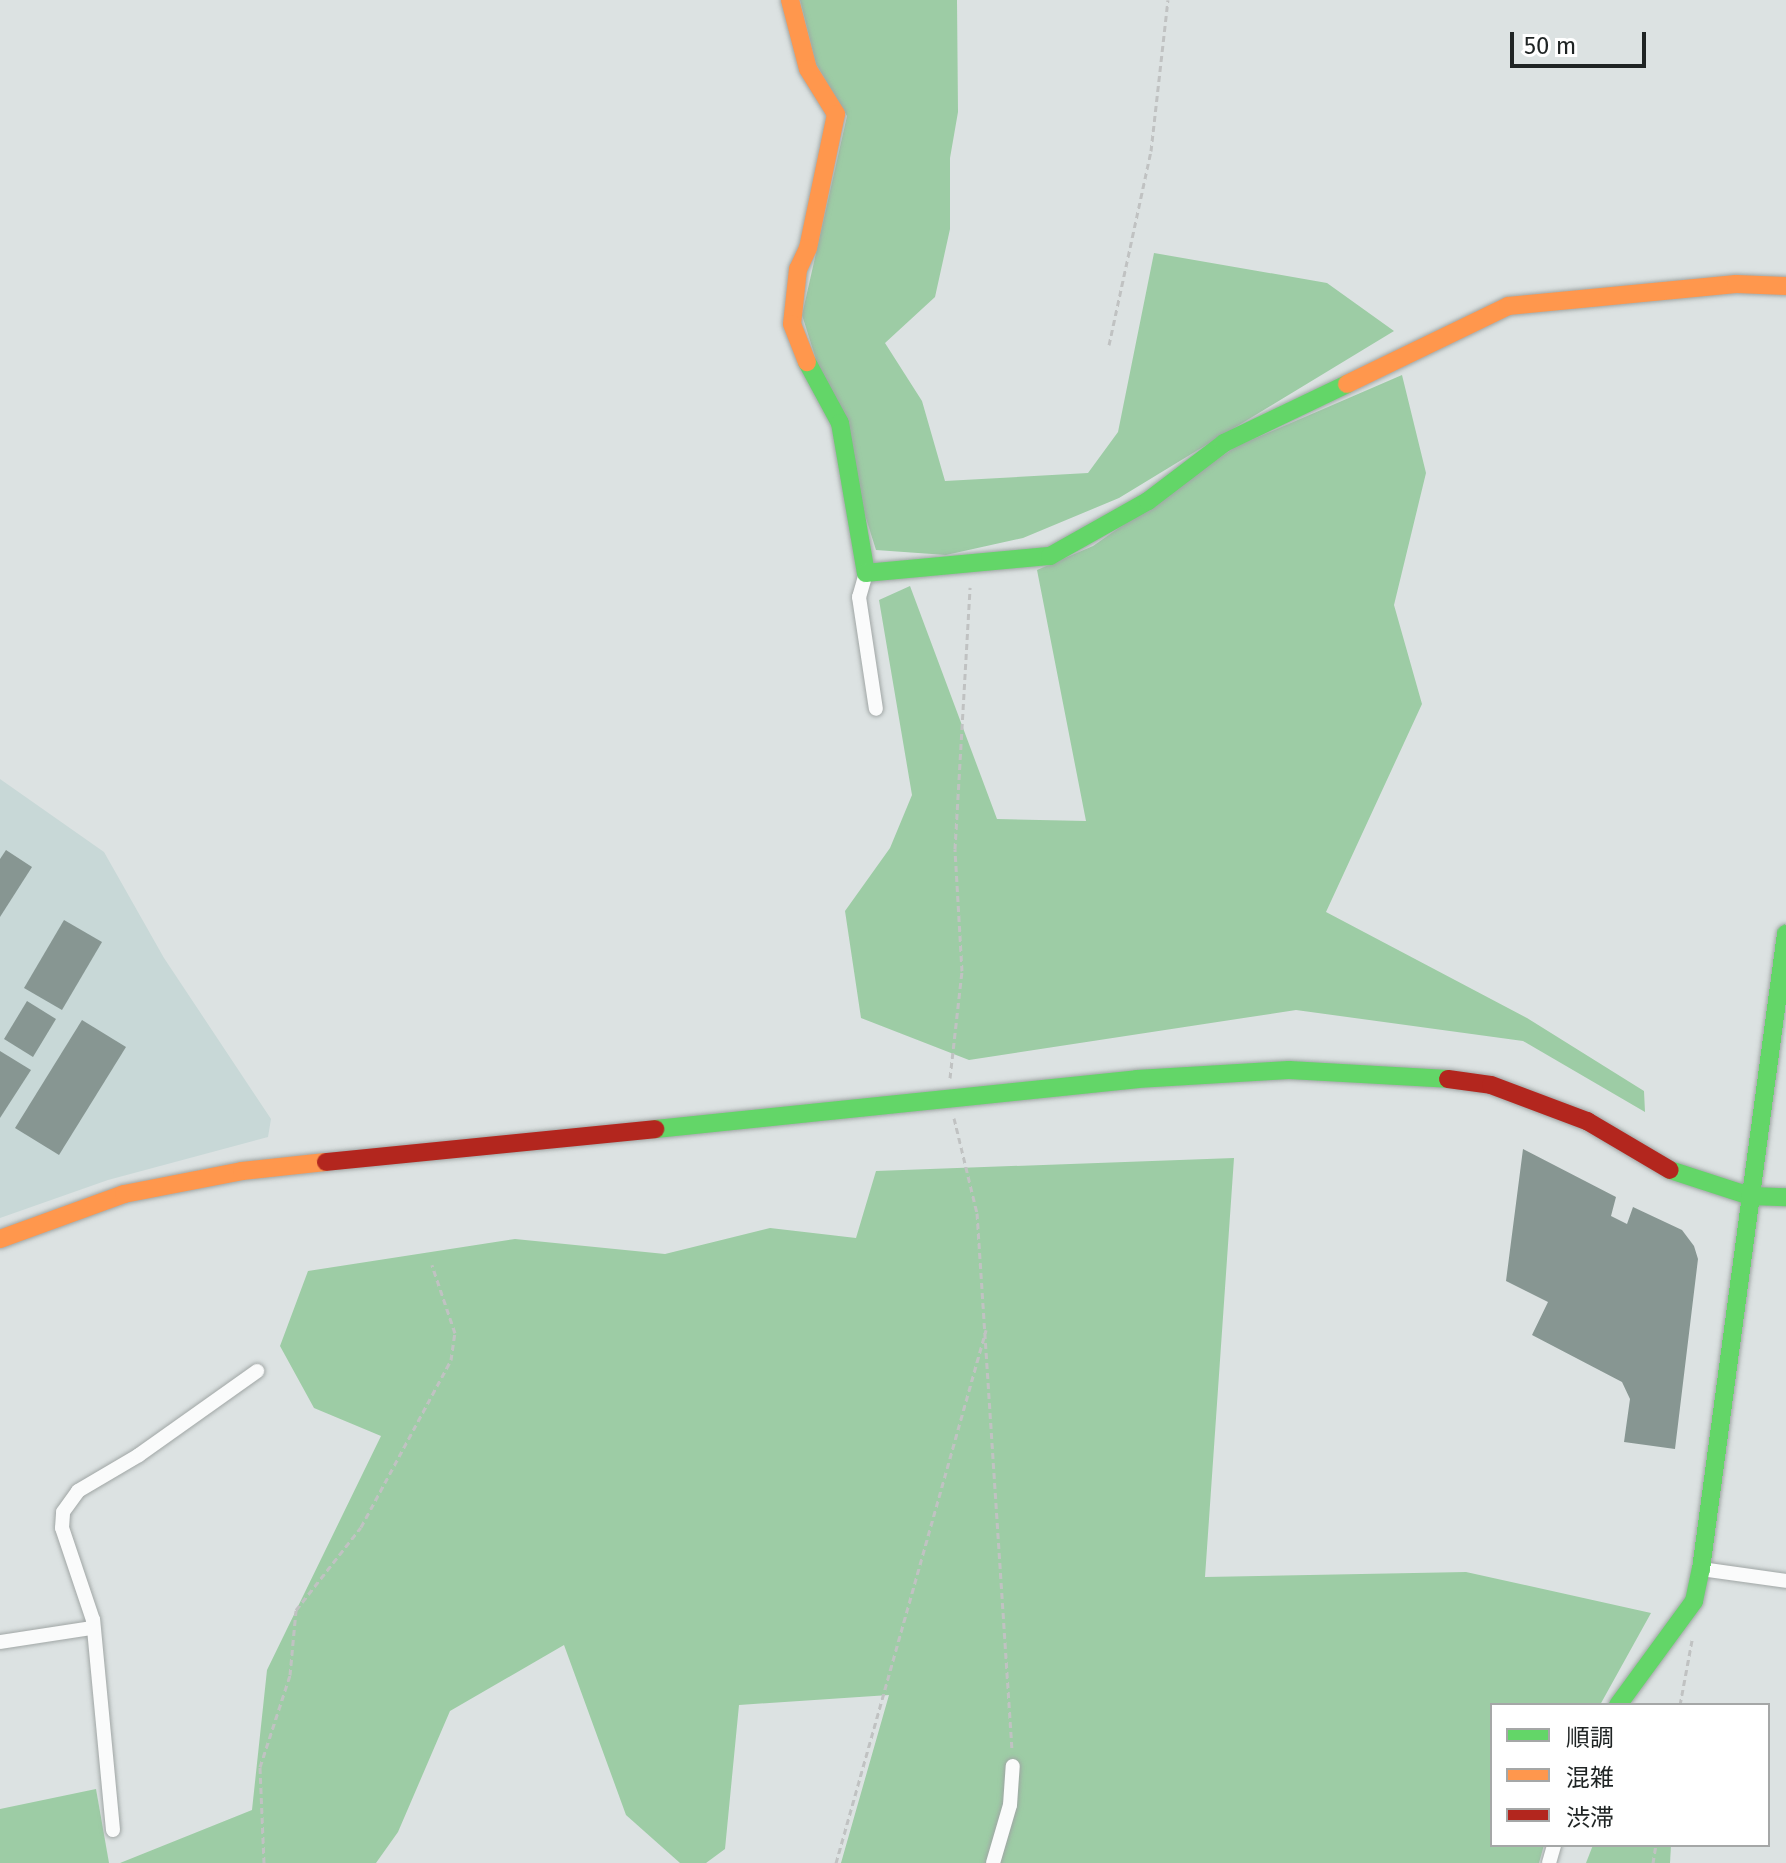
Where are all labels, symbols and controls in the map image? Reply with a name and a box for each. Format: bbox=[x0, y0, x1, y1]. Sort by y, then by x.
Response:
scale bar bbox=[1514, 16, 1650, 66]
text: 50 m bbox=[1524, 32, 1576, 60]
legend bbox=[1490, 1703, 1770, 1847]
text: 順調 bbox=[1566, 1724, 1614, 1752]
text: 混雑 bbox=[1566, 1764, 1614, 1792]
text: 渋滞 bbox=[1566, 1804, 1614, 1832]

